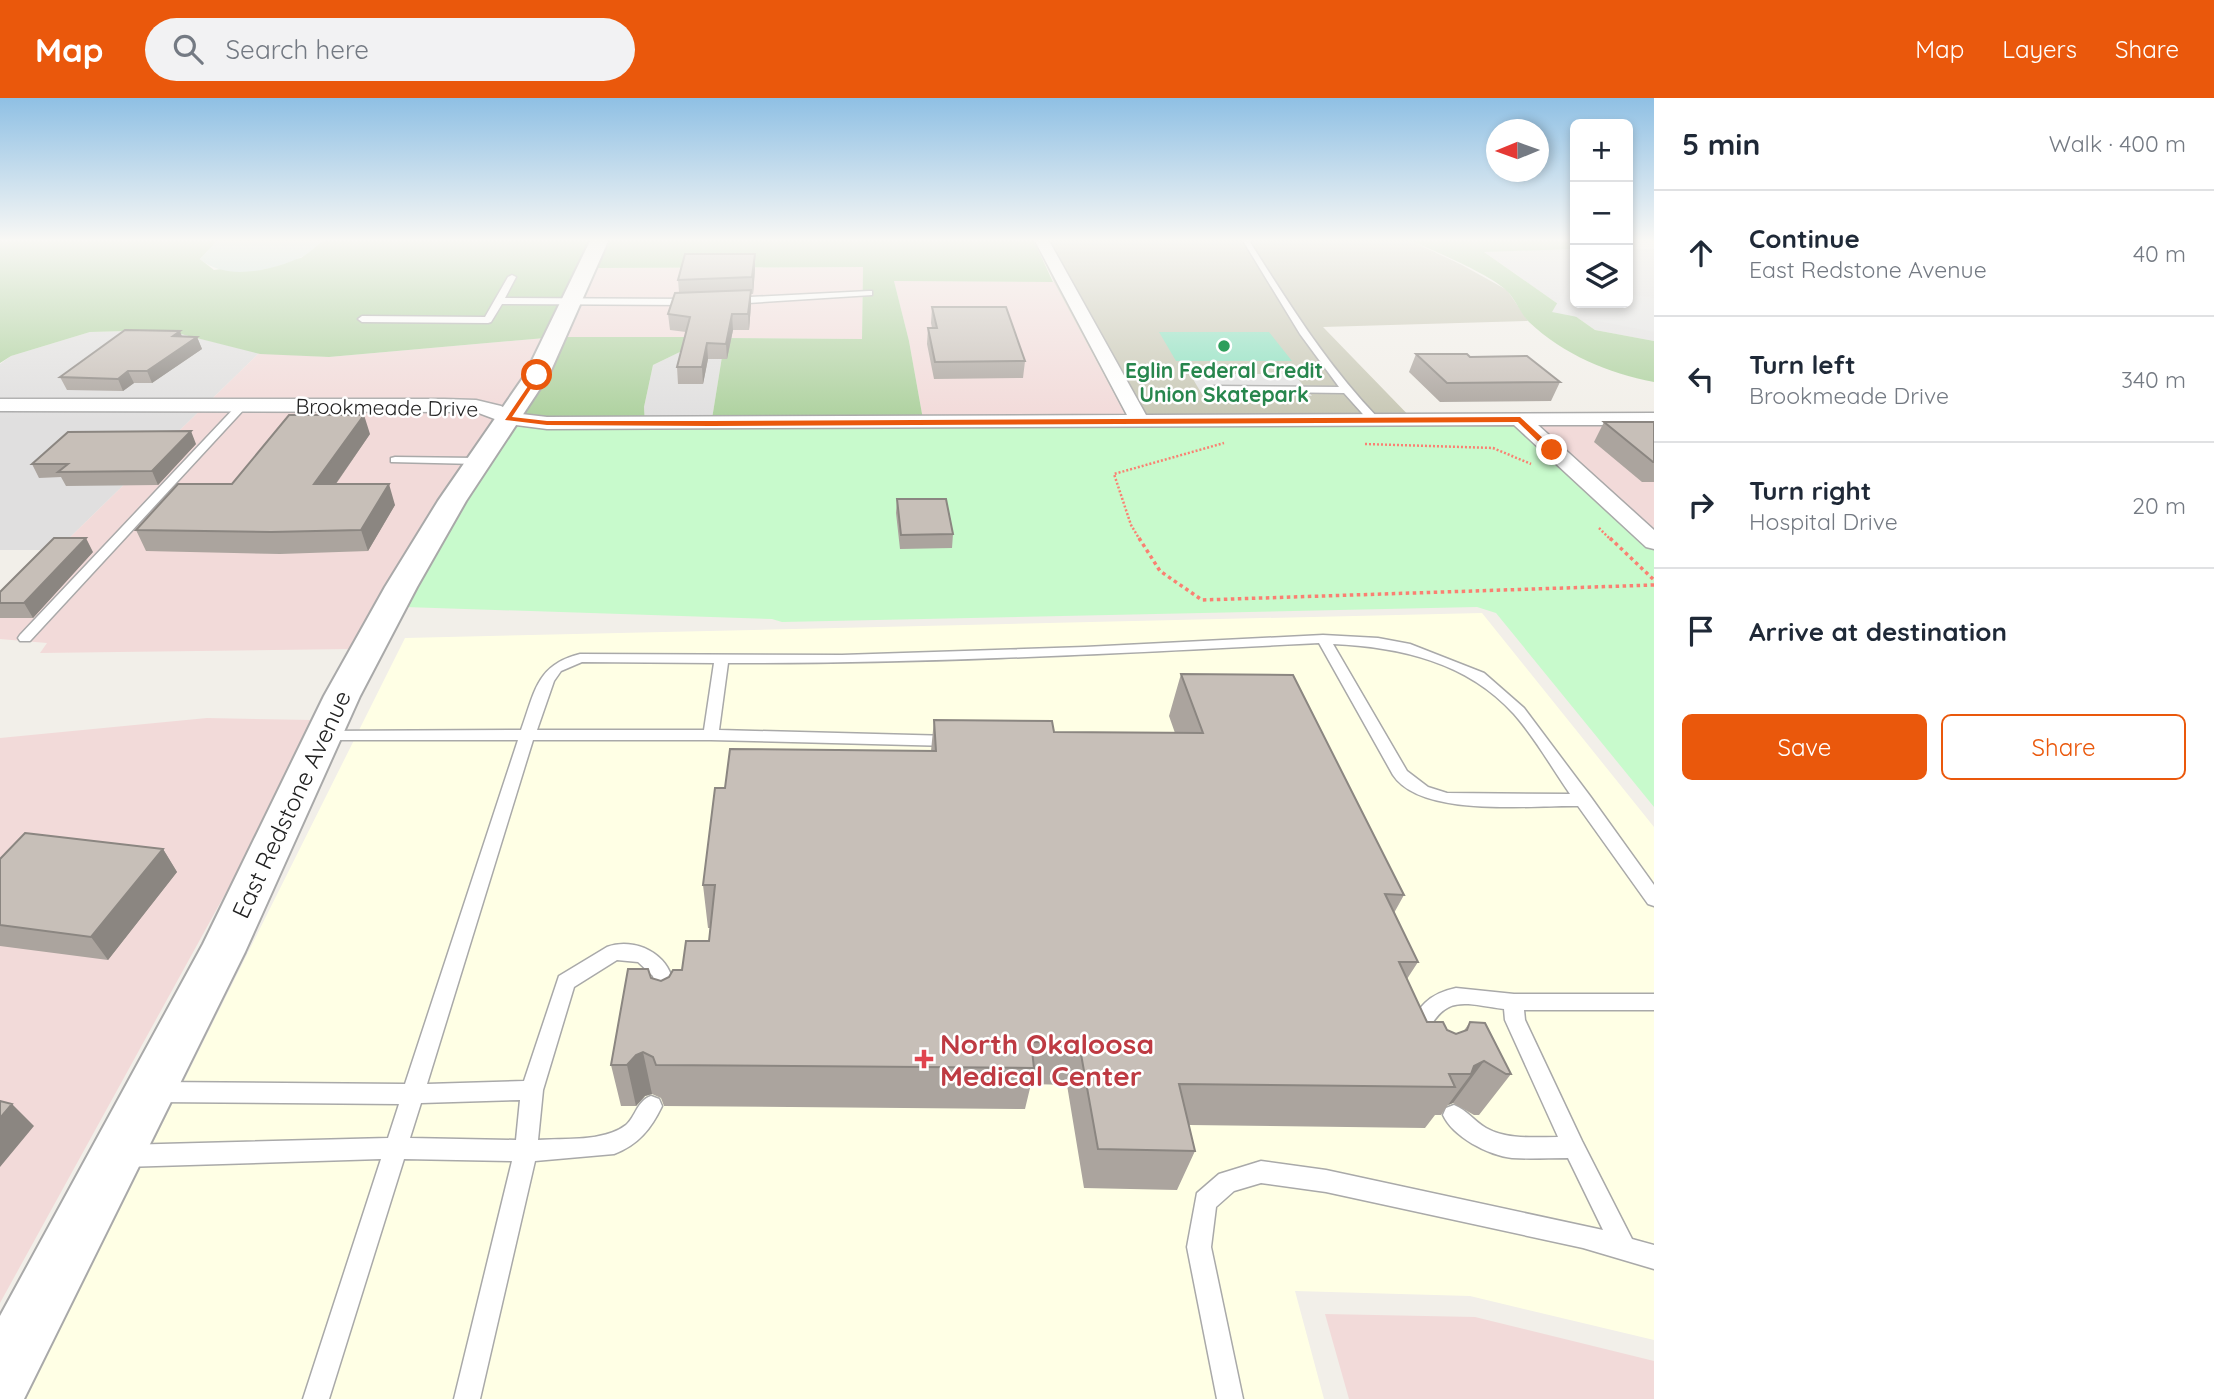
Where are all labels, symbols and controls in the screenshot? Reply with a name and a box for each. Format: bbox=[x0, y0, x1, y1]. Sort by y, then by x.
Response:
search box bbox=[145, 18, 635, 81]
text: Map bbox=[35, 29, 103, 70]
icon: search bbox=[169, 30, 207, 68]
text: Search here bbox=[225, 33, 369, 66]
text: Map bbox=[1915, 34, 1964, 64]
text: Layers bbox=[2002, 34, 2077, 64]
text: Share bbox=[2115, 34, 2179, 64]
north arrow bbox=[1486, 119, 1549, 182]
map controls bbox=[1570, 119, 1633, 308]
button: + bbox=[1570, 119, 1633, 182]
text: 5 min bbox=[1682, 125, 1760, 163]
text: Walk · 400 m bbox=[2049, 129, 2186, 158]
button: − bbox=[1570, 182, 1633, 245]
text: Continue bbox=[1749, 222, 1860, 255]
icon: ahead bbox=[1682, 234, 1720, 272]
text: 40 m bbox=[2133, 239, 2186, 268]
button: layers bbox=[1570, 245, 1633, 308]
text: East Redstone Avenue bbox=[1749, 255, 1987, 284]
marker: Eglin Federal Credit Union Skatepark bbox=[1216, 338, 1232, 354]
text: Turn left bbox=[1749, 348, 1856, 381]
place label: Eglin Federal Credit Union Skatepark bbox=[1125, 357, 1323, 407]
route start bbox=[521, 359, 552, 390]
icon: left bbox=[1682, 360, 1720, 398]
text: 340 m bbox=[2121, 365, 2186, 394]
text: Brookmeade Drive bbox=[1749, 381, 1949, 410]
street label: Brookmeade Drive bbox=[295, 392, 479, 422]
route end bbox=[1536, 434, 1567, 465]
text: Turn right bbox=[1749, 474, 1871, 507]
icon: right bbox=[1682, 486, 1720, 524]
text: 20 m bbox=[2132, 491, 2186, 520]
text: Hospital Drive bbox=[1749, 507, 1898, 536]
icon: arrive bbox=[1682, 612, 1720, 650]
text: Arrive at destination bbox=[1749, 615, 2007, 648]
street label: East Redstone Avenue bbox=[225, 685, 357, 923]
button: Save bbox=[1682, 714, 1927, 780]
button: Share bbox=[1941, 714, 2186, 780]
place label: North Okaloosa Medical Center bbox=[940, 1026, 1154, 1093]
marker: North Okaloosa Medical Center bbox=[914, 1049, 934, 1069]

